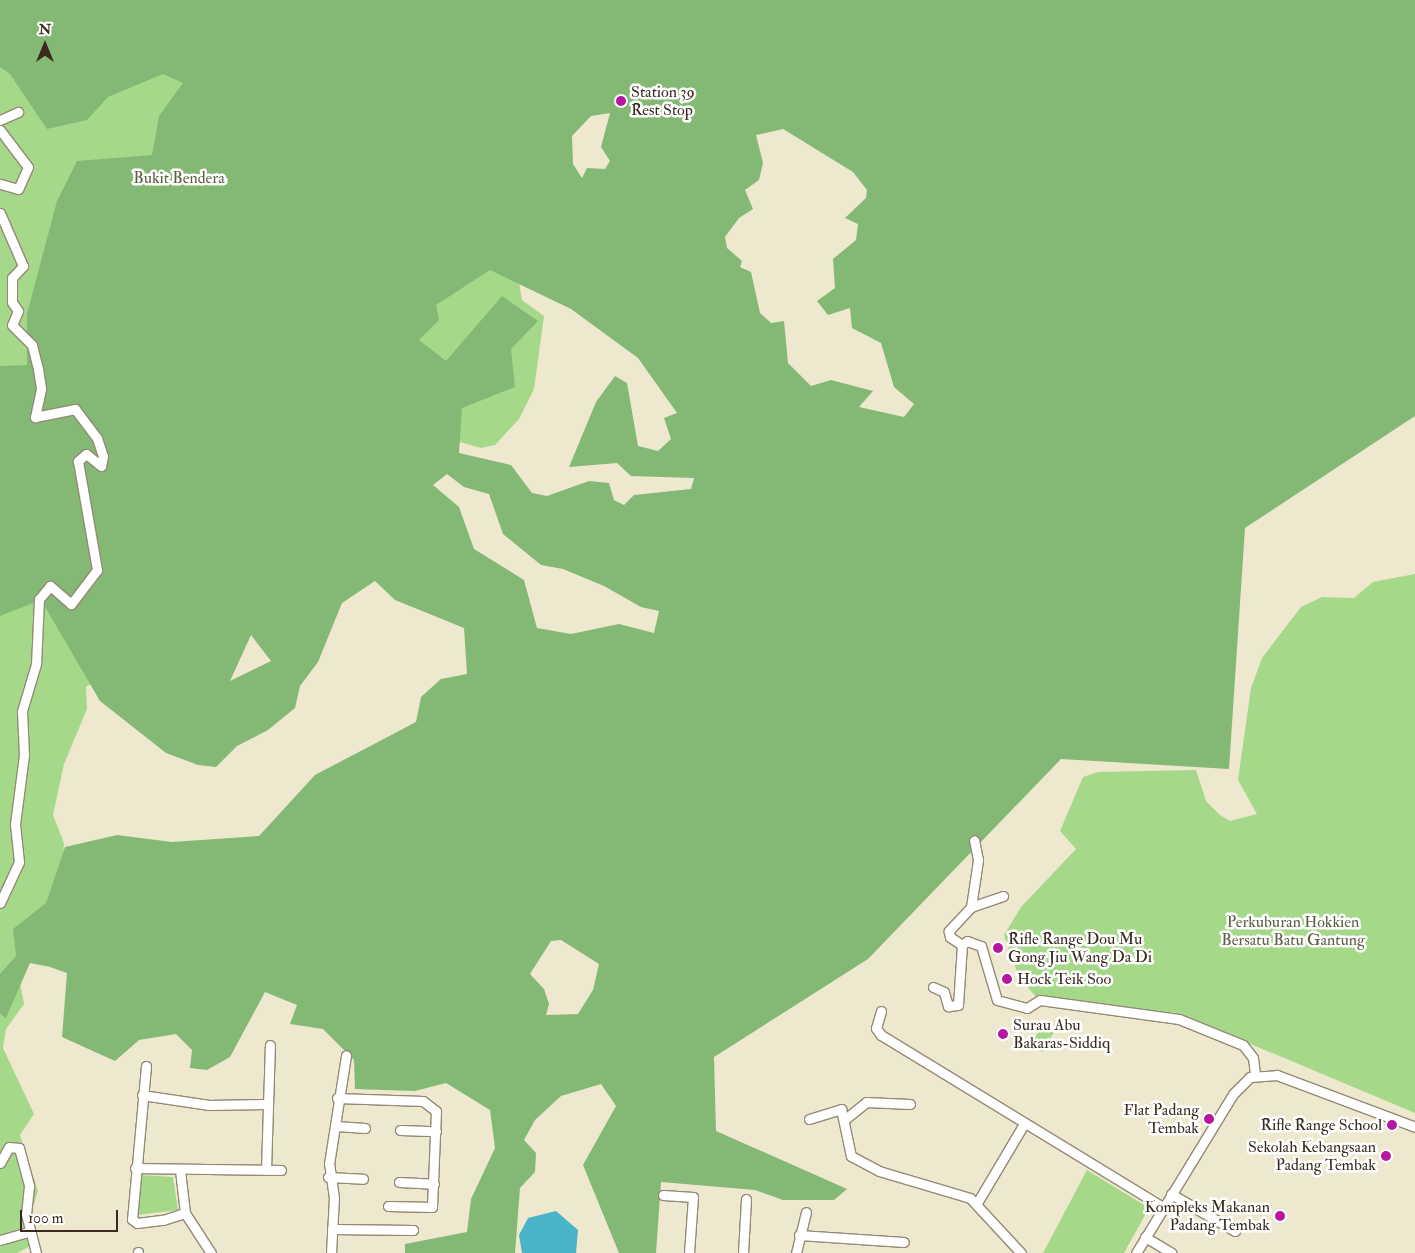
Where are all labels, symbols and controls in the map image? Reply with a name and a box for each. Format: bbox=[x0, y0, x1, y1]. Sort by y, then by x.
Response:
north arrow bbox=[20, 20, 70, 70]
text: N bbox=[39, 21, 51, 38]
place label: Station 39 Rest Stop bbox=[631, 82, 695, 120]
marker: Station 39 Rest Stop bbox=[615, 95, 627, 107]
park label: Bukit Bendera bbox=[133, 168, 225, 188]
park label: Perkuburan Hokkien Bersatu Batu Gantung bbox=[1221, 912, 1365, 950]
place label: Rifle Range Dou Mu Gong Jiu Wang Da Di bbox=[1008, 929, 1152, 967]
marker: Rifle Range Dou Mu Gong Jiu Wang Da Di bbox=[992, 942, 1004, 954]
place label: Hock Teik Soo bbox=[1017, 969, 1111, 989]
marker: Hock Teik Soo bbox=[1001, 973, 1013, 985]
place label: Surau Abu Bakaras-Siddiq bbox=[1013, 1015, 1110, 1053]
marker: Surau Abu Bakaras-Siddiq bbox=[997, 1028, 1009, 1040]
place label: Flat Padang Tembak bbox=[1124, 1100, 1199, 1138]
marker: Flat Padang Tembak bbox=[1203, 1113, 1215, 1125]
place label: Rifle Range School bbox=[1261, 1115, 1382, 1135]
marker: Rifle Range School bbox=[1386, 1119, 1398, 1131]
place label: Sekolah Kebangsaan Padang Tembak bbox=[1248, 1137, 1376, 1175]
marker: Sekolah Kebangsaan Padang Tembak bbox=[1380, 1150, 1392, 1162]
place label: Kompleks Makanan Padang Tembak bbox=[1145, 1197, 1270, 1235]
scale bar bbox=[22, 1200, 120, 1232]
text: 100 m bbox=[28, 1209, 63, 1228]
marker: Kompleks Makanan Padang Tembak bbox=[1274, 1210, 1286, 1222]

